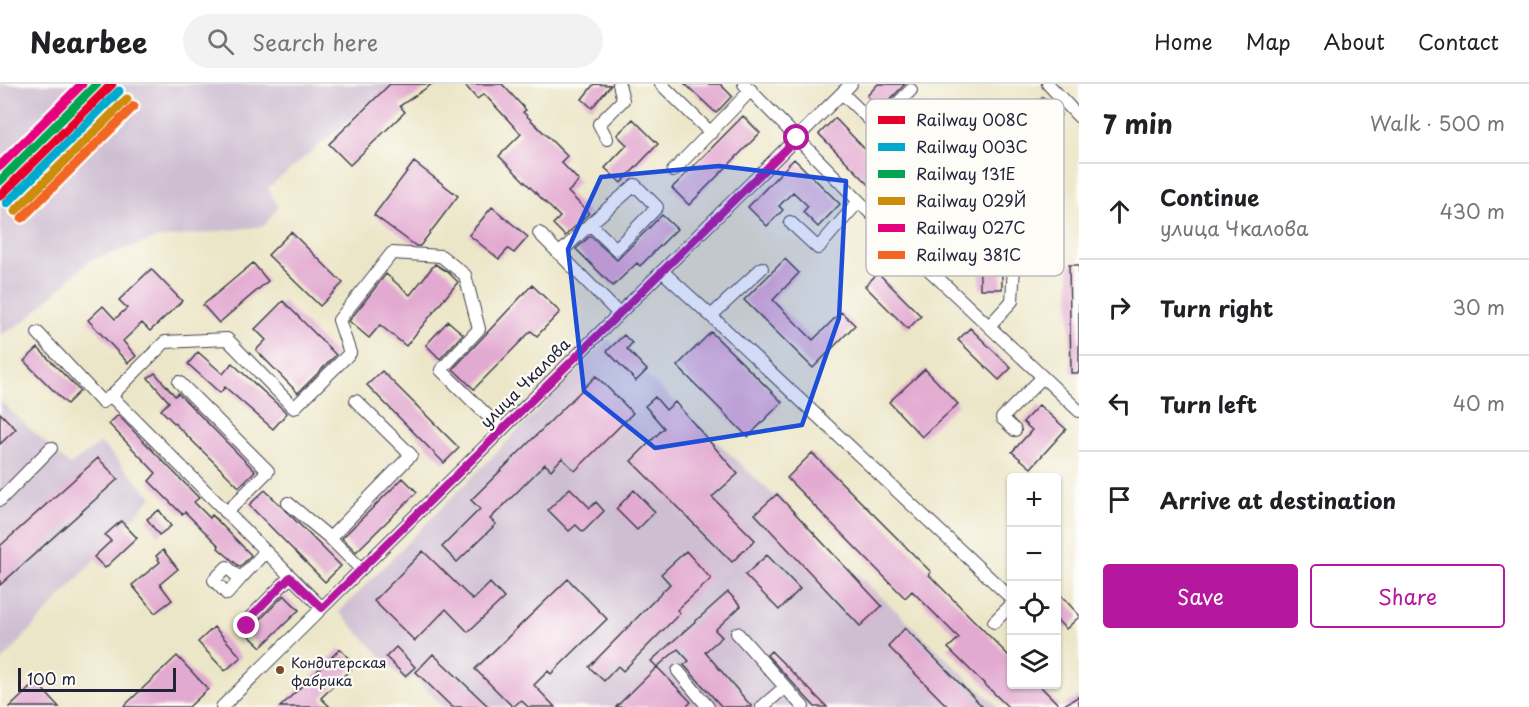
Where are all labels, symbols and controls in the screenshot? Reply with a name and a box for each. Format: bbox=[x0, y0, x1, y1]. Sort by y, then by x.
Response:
search box bbox=[183, 14, 603, 68]
text: Nearbee bbox=[30, 20, 147, 63]
icon: search bbox=[204, 25, 237, 58]
text: Search here bbox=[252, 25, 378, 58]
text: Home bbox=[1154, 25, 1213, 57]
text: Map bbox=[1246, 25, 1291, 57]
text: About bbox=[1324, 25, 1385, 57]
text: Contact bbox=[1418, 25, 1499, 57]
legend bbox=[866, 99, 1064, 276]
text: 7 min bbox=[1103, 104, 1173, 143]
text: Railway 008С bbox=[916, 107, 1028, 131]
text: Walk · 500 m bbox=[1370, 108, 1505, 138]
route start bbox=[783, 124, 809, 150]
text: Railway 003С bbox=[916, 134, 1028, 158]
text: Railway 131Е bbox=[916, 161, 1016, 185]
text: Continue bbox=[1160, 180, 1259, 213]
text: Railway 029Й bbox=[916, 188, 1026, 212]
icon: ahead bbox=[1103, 195, 1136, 228]
text: 430 m bbox=[1440, 196, 1505, 226]
text: улица Чкалова bbox=[1160, 213, 1308, 243]
text: Railway 027С bbox=[916, 215, 1026, 239]
text: Railway 381С bbox=[916, 242, 1021, 266]
icon: right bbox=[1103, 291, 1136, 324]
text: Turn right bbox=[1160, 291, 1273, 324]
text: 30 m bbox=[1452, 292, 1505, 322]
street label: улица Чкалова bbox=[474, 332, 575, 433]
icon: left bbox=[1103, 387, 1136, 420]
text: Turn left bbox=[1160, 387, 1257, 420]
text: 40 m bbox=[1453, 388, 1505, 418]
map controls bbox=[1007, 473, 1061, 689]
button: + bbox=[1007, 473, 1061, 527]
icon: arrive bbox=[1103, 483, 1136, 516]
text: Arrive at destination bbox=[1160, 483, 1396, 516]
button: − bbox=[1007, 527, 1061, 581]
button: Save bbox=[1103, 564, 1298, 628]
button: Share bbox=[1310, 564, 1505, 628]
button: locate bbox=[1007, 581, 1061, 635]
route end bbox=[233, 612, 259, 638]
button: layers bbox=[1007, 635, 1061, 689]
place label: Кондитерская фабрика bbox=[291, 652, 386, 691]
marker: Кондитерская фабрика bbox=[274, 664, 286, 676]
scale bar bbox=[18, 665, 176, 692]
text: 100 m bbox=[27, 666, 76, 690]

